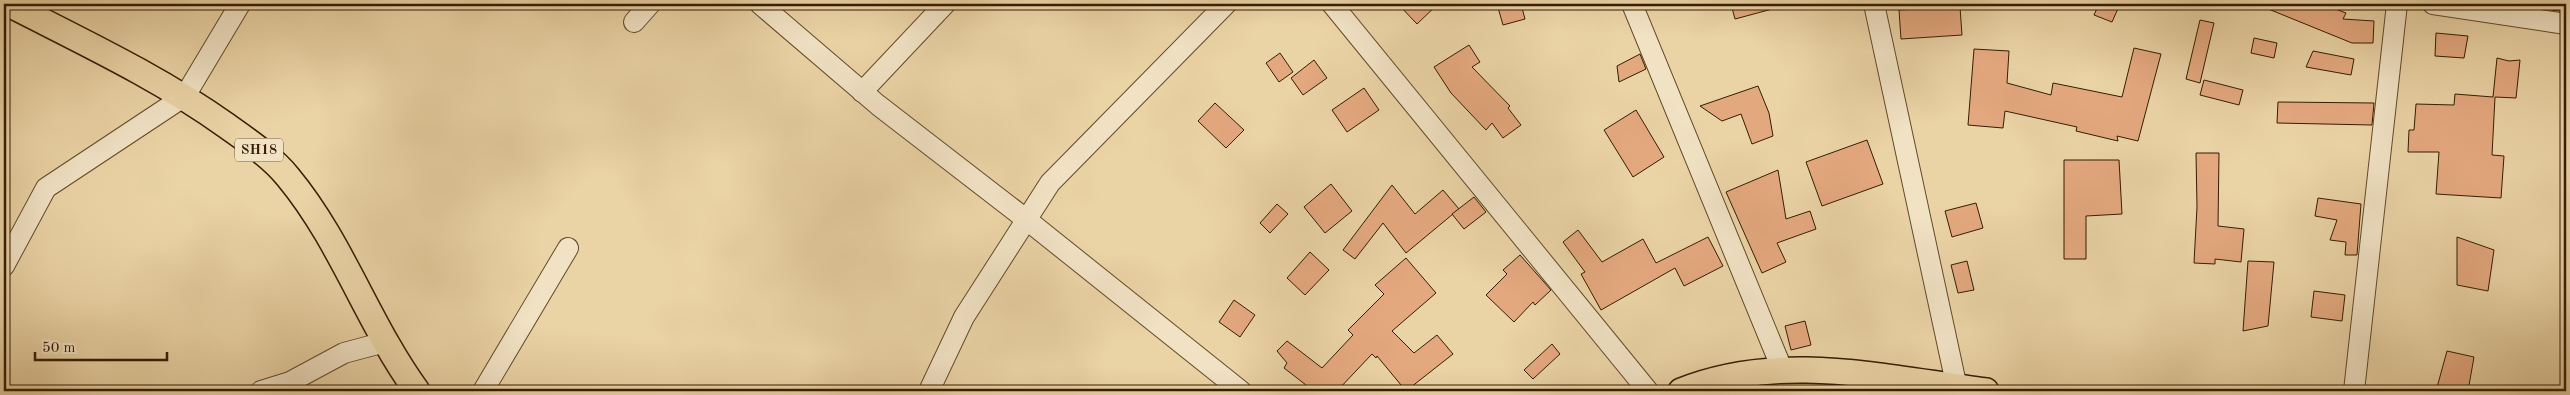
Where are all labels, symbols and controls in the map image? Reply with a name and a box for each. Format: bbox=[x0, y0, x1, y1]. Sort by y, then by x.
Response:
road number: SH18 bbox=[235, 138, 283, 162]
scale bar bbox=[35, 330, 168, 362]
text: 50 m bbox=[42, 341, 76, 356]

